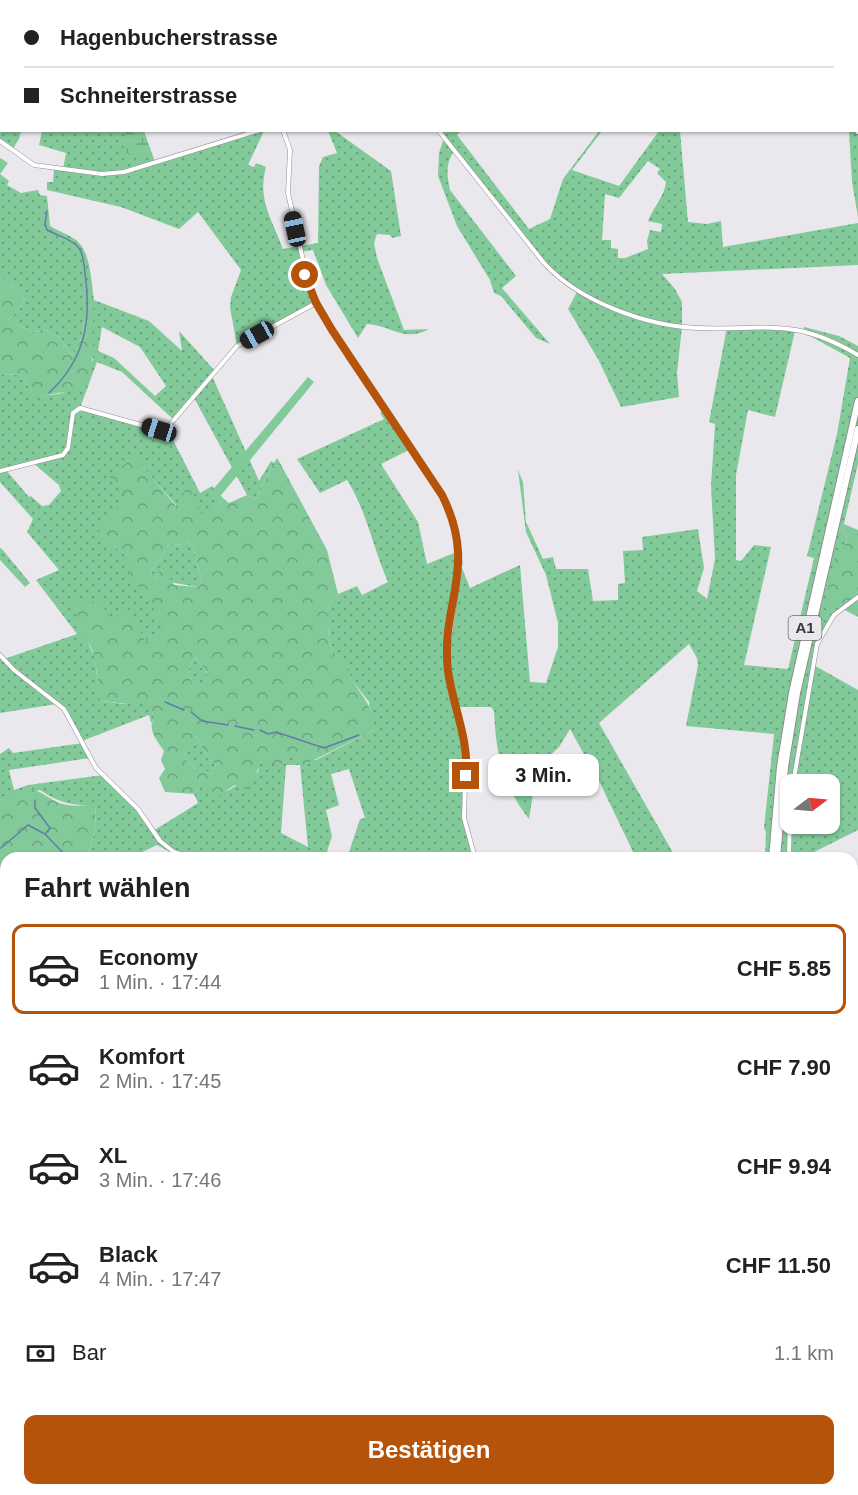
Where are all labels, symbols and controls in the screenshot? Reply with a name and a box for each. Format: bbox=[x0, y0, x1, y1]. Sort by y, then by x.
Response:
text: Hagenbucherstrasse bbox=[60, 25, 278, 50]
text: Schneiterstrasse bbox=[60, 83, 237, 108]
car bbox=[282, 210, 308, 248]
route start bbox=[291, 261, 318, 288]
car bbox=[237, 318, 277, 352]
car bbox=[139, 416, 179, 444]
road number: A1 bbox=[788, 616, 822, 640]
callout: 3 Min. bbox=[487, 755, 598, 797]
route end bbox=[452, 762, 479, 789]
text: 3 Min. bbox=[515, 764, 572, 786]
north arrow bbox=[780, 774, 840, 834]
map controls bbox=[780, 774, 840, 834]
text: Fahrt wählen bbox=[24, 873, 191, 903]
icon: car bbox=[27, 942, 81, 996]
text: Economy bbox=[99, 945, 198, 970]
text: CHF 5.85 bbox=[737, 956, 831, 981]
text: 1 Min. · 17:44 bbox=[99, 971, 221, 993]
icon: car bbox=[27, 1041, 81, 1095]
text: Komfort bbox=[99, 1044, 185, 1069]
text: CHF 7.90 bbox=[737, 1055, 831, 1080]
text: 2 Min. · 17:45 bbox=[99, 1070, 221, 1092]
icon: car bbox=[27, 1140, 81, 1194]
text: XL bbox=[99, 1143, 127, 1168]
text: CHF 9.94 bbox=[737, 1154, 831, 1179]
text: 3 Min. · 17:46 bbox=[99, 1169, 221, 1191]
icon: car bbox=[27, 1239, 81, 1293]
text: Black bbox=[99, 1242, 158, 1267]
text: CHF 11.50 bbox=[726, 1253, 831, 1278]
text: 4 Min. · 17:47 bbox=[99, 1268, 221, 1290]
icon: cash bbox=[24, 1337, 57, 1370]
text: Bar bbox=[72, 1340, 106, 1365]
text: 1.1 km bbox=[774, 1342, 834, 1364]
button: Bestätigen bbox=[24, 1415, 834, 1484]

